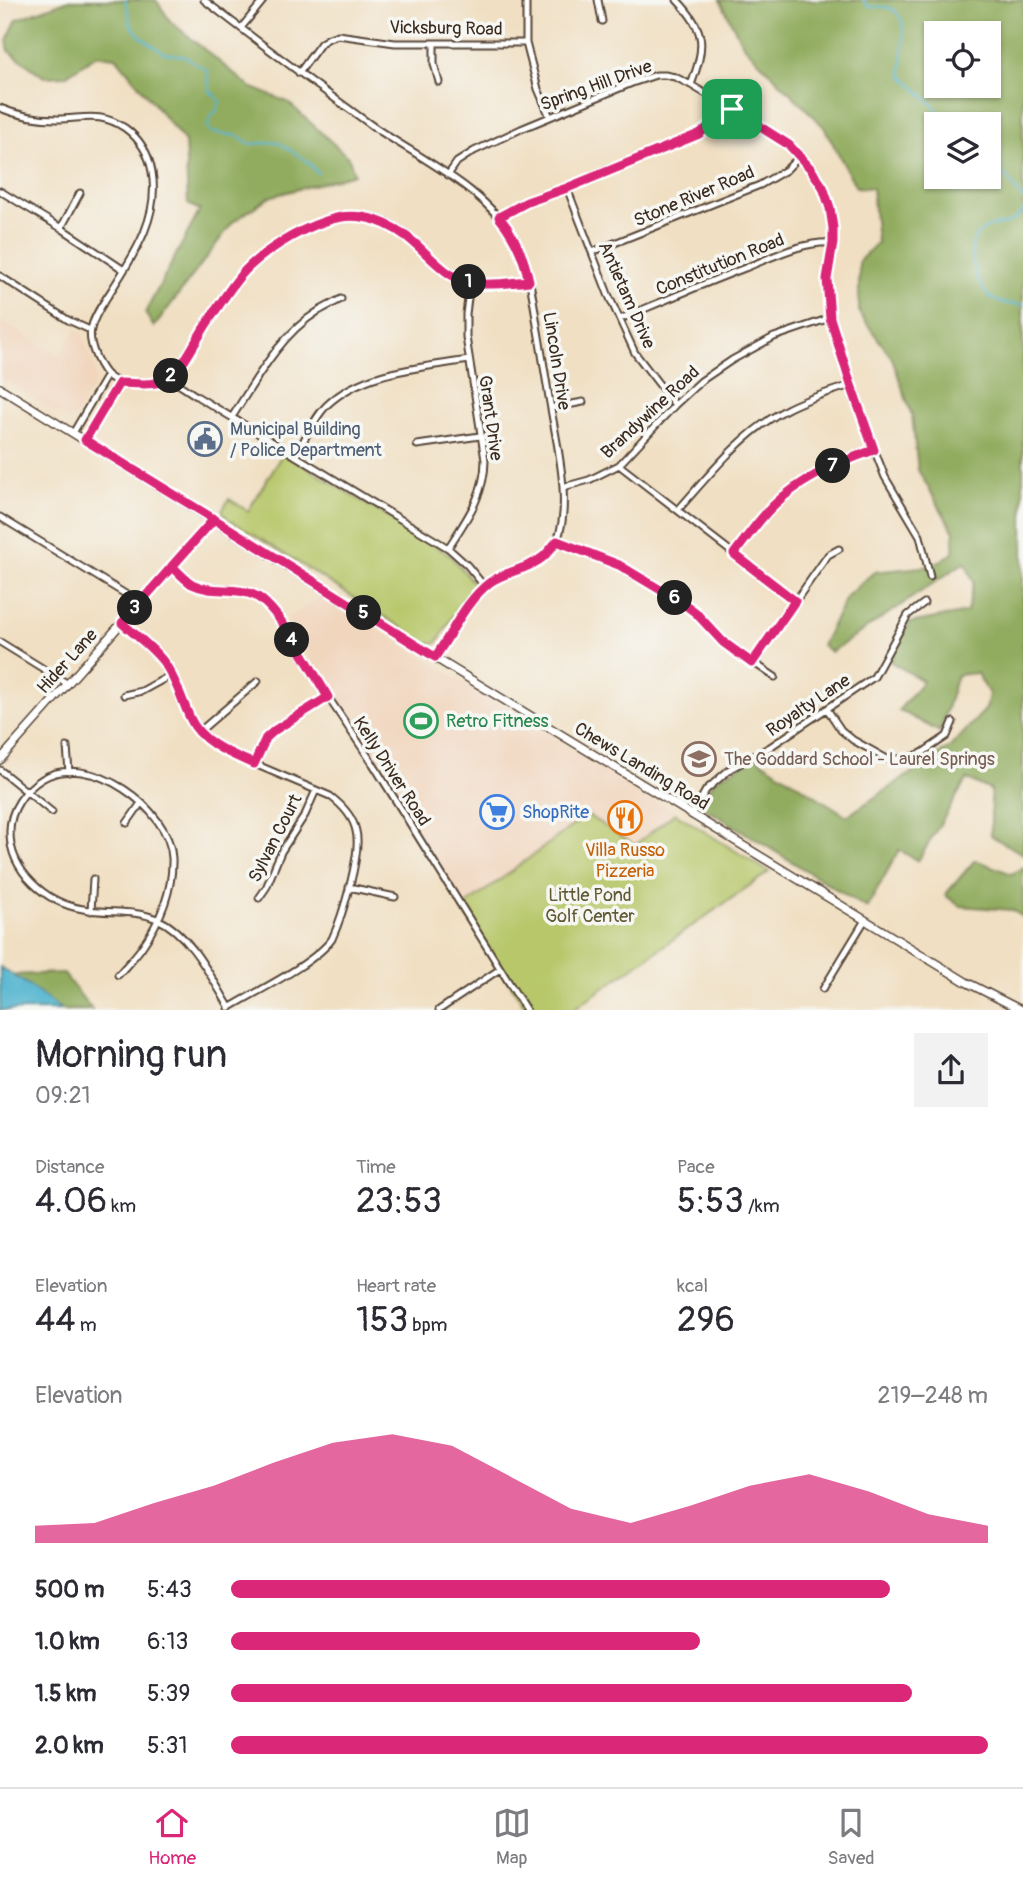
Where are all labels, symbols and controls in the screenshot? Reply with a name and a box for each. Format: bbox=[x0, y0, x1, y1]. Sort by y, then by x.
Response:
street label: Vicksburg Road bbox=[389, 16, 503, 41]
map controls bbox=[924, 21, 1001, 189]
button: locate bbox=[924, 21, 1001, 98]
street label: Spring Hill Drive bbox=[537, 55, 655, 116]
pin bbox=[702, 79, 762, 139]
icon: arrive bbox=[713, 90, 751, 128]
button: layers bbox=[924, 112, 1001, 189]
street label: Stone River Road bbox=[630, 161, 758, 232]
street label: Constitution Road bbox=[653, 228, 788, 301]
street label: Antietam Drive bbox=[593, 238, 660, 353]
pin: 1 bbox=[452, 264, 486, 300]
text: 1 bbox=[465, 269, 472, 293]
street label: Lincoln Drive bbox=[537, 310, 576, 412]
pin: 2 bbox=[154, 358, 188, 394]
street label: Brandywine Road bbox=[596, 361, 704, 464]
text: 2 bbox=[165, 363, 176, 387]
street label: Grant Drive bbox=[473, 374, 508, 462]
place label: Municipal Building / Police Department bbox=[230, 418, 383, 462]
public building icon: Municipal Building / Police Department bbox=[186, 420, 224, 458]
pin: 7 bbox=[816, 448, 850, 484]
text: 7 bbox=[827, 453, 838, 477]
pin: 6 bbox=[658, 580, 692, 616]
text: 6 bbox=[669, 585, 680, 609]
pin: 3 bbox=[118, 590, 152, 626]
text: 3 bbox=[129, 595, 140, 619]
pin: 5 bbox=[346, 596, 382, 630]
text: 5 bbox=[358, 600, 369, 624]
pin: 4 bbox=[274, 622, 310, 658]
street label: Hider Lane bbox=[32, 624, 103, 699]
text: 4 bbox=[286, 627, 297, 651]
street label: Royalty Lane bbox=[762, 669, 855, 742]
sports icon: Retro Fitness bbox=[402, 702, 440, 740]
place label: Retro Fitness bbox=[446, 710, 549, 733]
street label: Kelly Driver Road bbox=[348, 712, 436, 830]
street label: Chews Landing Road bbox=[570, 717, 713, 816]
school or university icon: The Goddard School - Laurel Springs bbox=[680, 740, 718, 778]
place label: The Goddard School - Laurel Springs bbox=[724, 748, 995, 771]
street label: Sylvan Court bbox=[243, 790, 308, 886]
supermarket icon: ShopRite bbox=[478, 793, 516, 831]
restaurant icon: Villa Russo Pizzeria bbox=[606, 799, 644, 837]
place label: ShopRite bbox=[522, 801, 589, 824]
place label: Villa Russo Pizzeria bbox=[585, 839, 665, 883]
park label: Little Pond Golf Center bbox=[545, 884, 635, 928]
text: Morning run bbox=[35, 1031, 227, 1079]
button: share bbox=[914, 1033, 988, 1107]
text: 09:21 bbox=[35, 1081, 91, 1110]
text: Distance bbox=[35, 1155, 104, 1179]
text: Time bbox=[356, 1155, 396, 1179]
text: Pace bbox=[677, 1155, 715, 1179]
text: 4.06 bbox=[35, 1179, 107, 1223]
text: 23:53 bbox=[356, 1179, 442, 1223]
text: 5:53 bbox=[677, 1179, 744, 1223]
text: km bbox=[107, 1194, 136, 1218]
text: /km bbox=[744, 1194, 780, 1218]
text: Elevation bbox=[35, 1274, 107, 1298]
text: Heart rate bbox=[356, 1274, 436, 1298]
text: kcal bbox=[677, 1274, 708, 1298]
text: 44 bbox=[35, 1298, 76, 1342]
text: 153 bbox=[356, 1298, 408, 1342]
text: 296 bbox=[677, 1298, 735, 1342]
text: m bbox=[76, 1313, 97, 1337]
text: bpm bbox=[408, 1313, 447, 1337]
text: Elevation bbox=[35, 1381, 123, 1410]
text: 219–248 m bbox=[878, 1381, 988, 1410]
text: 500 m bbox=[35, 1575, 104, 1604]
text: 5:43 bbox=[147, 1575, 192, 1604]
text: 1.0 km bbox=[35, 1627, 100, 1656]
text: 6:13 bbox=[147, 1627, 188, 1656]
text: 1.5 km bbox=[35, 1679, 97, 1708]
text: 5:39 bbox=[147, 1679, 190, 1708]
text: 2.0 km bbox=[35, 1731, 104, 1760]
text: 5:31 bbox=[147, 1731, 187, 1760]
tab: Home bbox=[148, 1804, 196, 1870]
tab: Map bbox=[493, 1804, 531, 1870]
tab: Saved bbox=[828, 1804, 875, 1870]

